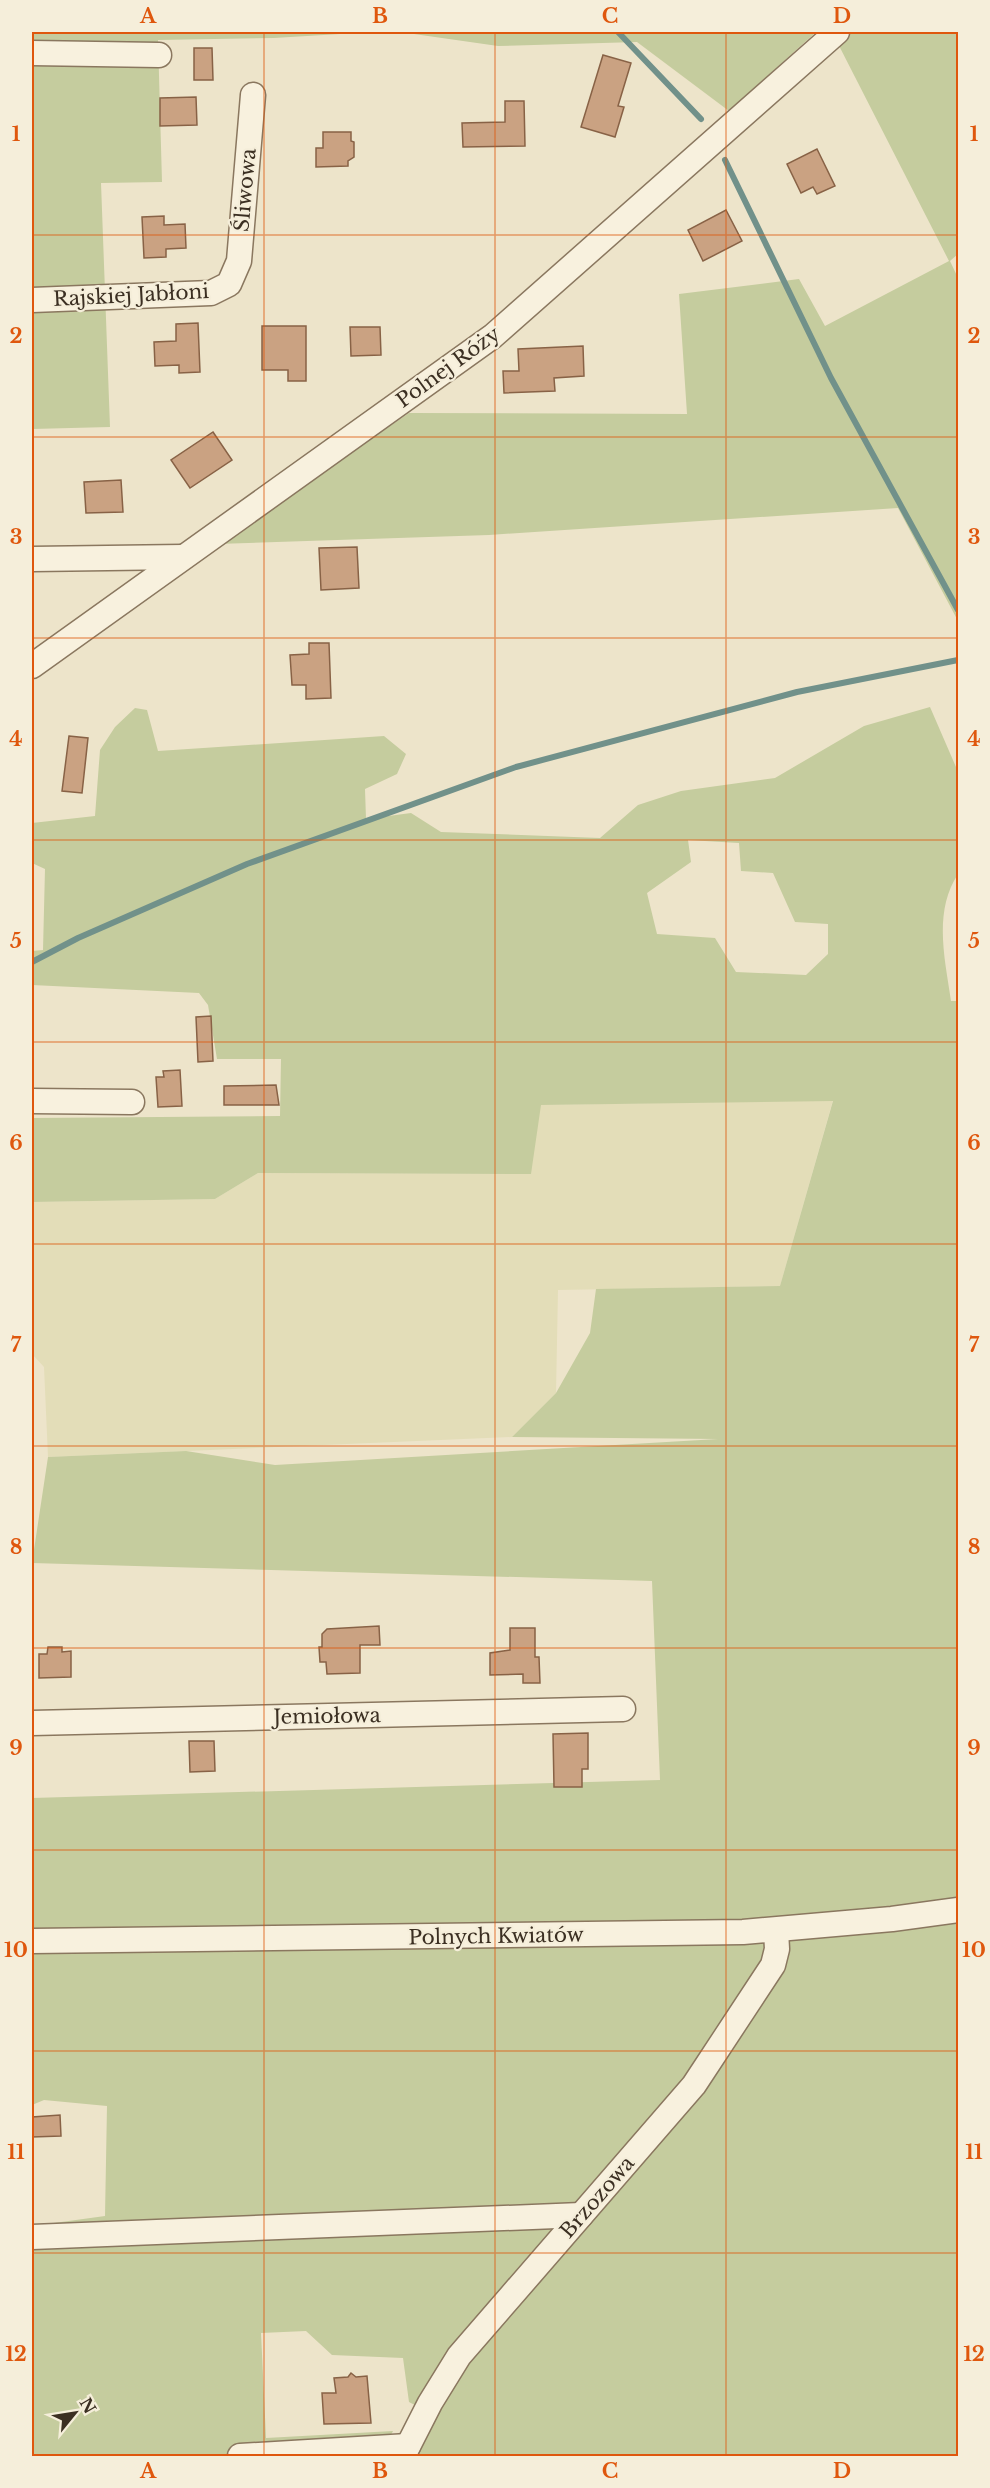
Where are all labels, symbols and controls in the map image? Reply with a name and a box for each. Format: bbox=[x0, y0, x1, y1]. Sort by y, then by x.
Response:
text: A bbox=[139, 4, 157, 28]
text: B bbox=[372, 4, 388, 28]
text: C bbox=[602, 4, 618, 28]
text: D bbox=[833, 4, 851, 28]
text: 1 bbox=[12, 122, 21, 146]
text: 1 bbox=[970, 122, 979, 146]
street label: Śliwowa bbox=[228, 146, 261, 233]
street label: Rajskiej Jabłoni bbox=[52, 279, 210, 311]
street label: Polnej Róży bbox=[392, 321, 505, 413]
text: 2 bbox=[9, 324, 23, 348]
text: 2 bbox=[967, 324, 981, 348]
text: 3 bbox=[10, 525, 22, 549]
text: 3 bbox=[968, 525, 980, 549]
text: 4 bbox=[9, 727, 23, 751]
text: 4 bbox=[967, 727, 981, 751]
text: 5 bbox=[10, 929, 22, 953]
text: 5 bbox=[968, 929, 980, 953]
text: 6 bbox=[9, 1131, 23, 1155]
text: 6 bbox=[967, 1131, 981, 1155]
text: 7 bbox=[11, 1333, 22, 1357]
text: 7 bbox=[969, 1333, 980, 1357]
text: 8 bbox=[10, 1535, 22, 1559]
text: 8 bbox=[968, 1535, 980, 1559]
street label: Jemiołowa bbox=[270, 1703, 382, 1729]
text: 9 bbox=[9, 1736, 23, 1760]
text: 9 bbox=[967, 1736, 981, 1760]
street label: Polnych Kwiatów bbox=[408, 1922, 584, 1950]
text: 10 bbox=[4, 1938, 28, 1962]
text: 10 bbox=[962, 1938, 986, 1962]
text: 11 bbox=[7, 2140, 25, 2164]
text: 11 bbox=[965, 2140, 983, 2164]
street label: Brzozowa bbox=[555, 2150, 640, 2243]
text: 12 bbox=[5, 2342, 27, 2366]
text: 12 bbox=[963, 2342, 985, 2366]
north arrow bbox=[45, 2383, 105, 2443]
text: N bbox=[76, 2394, 100, 2417]
text: A bbox=[139, 2459, 157, 2483]
text: B bbox=[372, 2459, 388, 2483]
text: C bbox=[602, 2459, 618, 2483]
text: D bbox=[833, 2459, 851, 2483]

